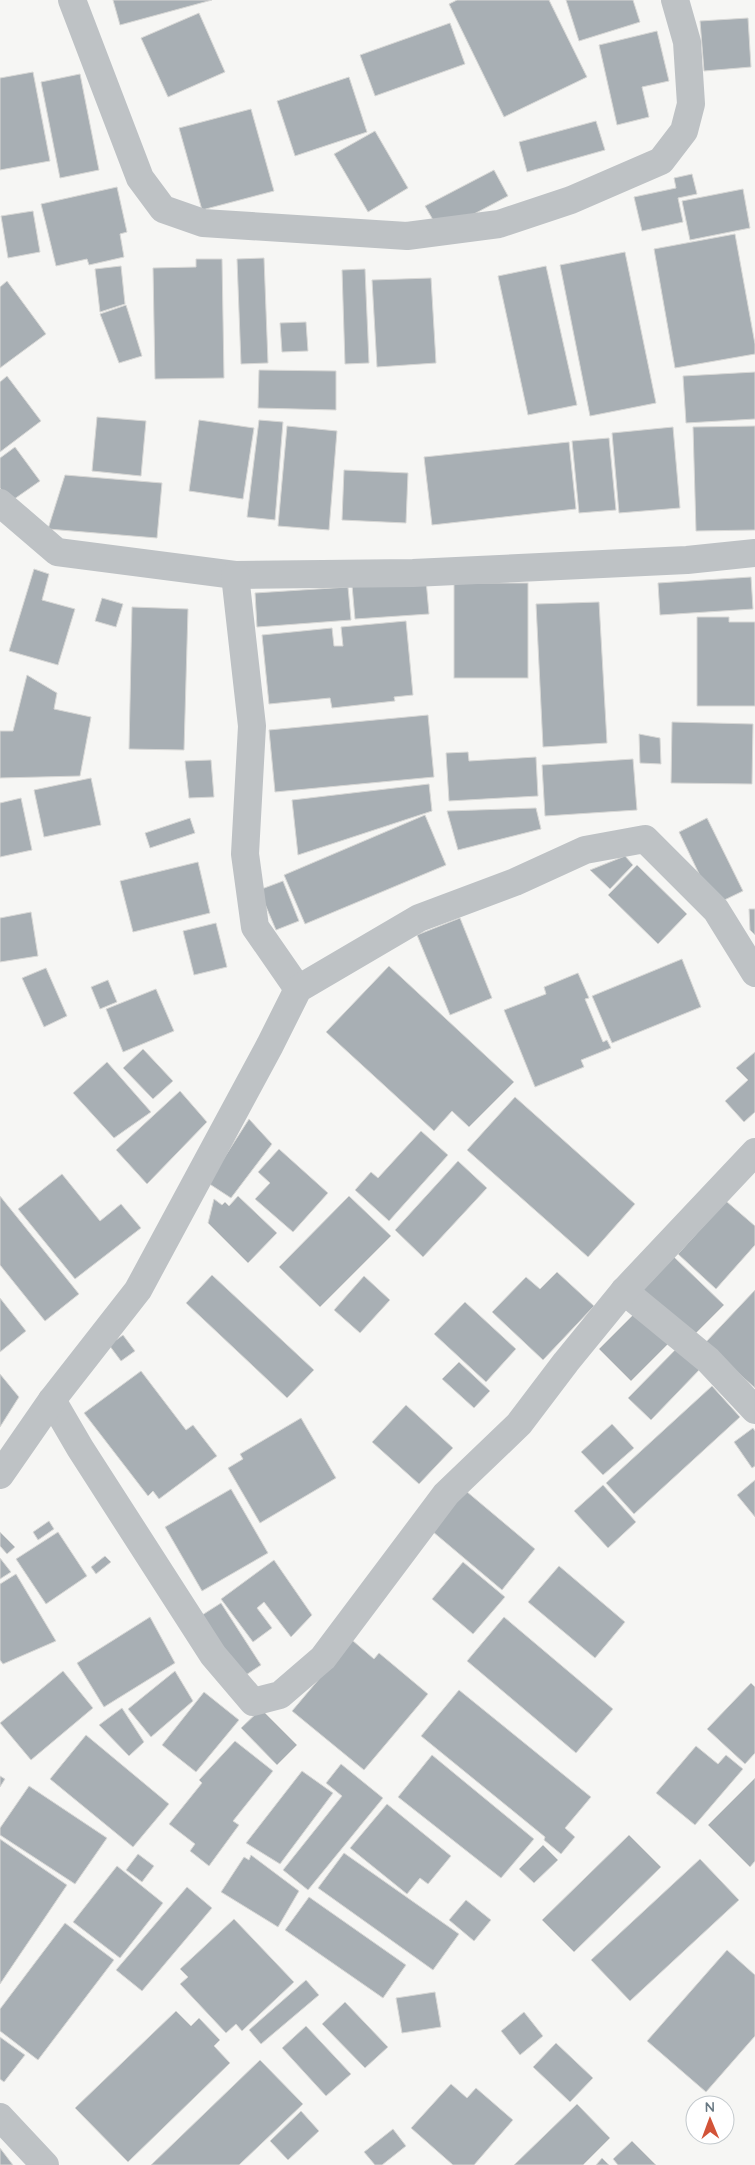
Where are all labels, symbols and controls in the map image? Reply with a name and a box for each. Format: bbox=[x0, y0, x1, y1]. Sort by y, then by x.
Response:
north arrow bbox=[685, 2095, 735, 2145]
text: N bbox=[704, 2098, 715, 2116]

